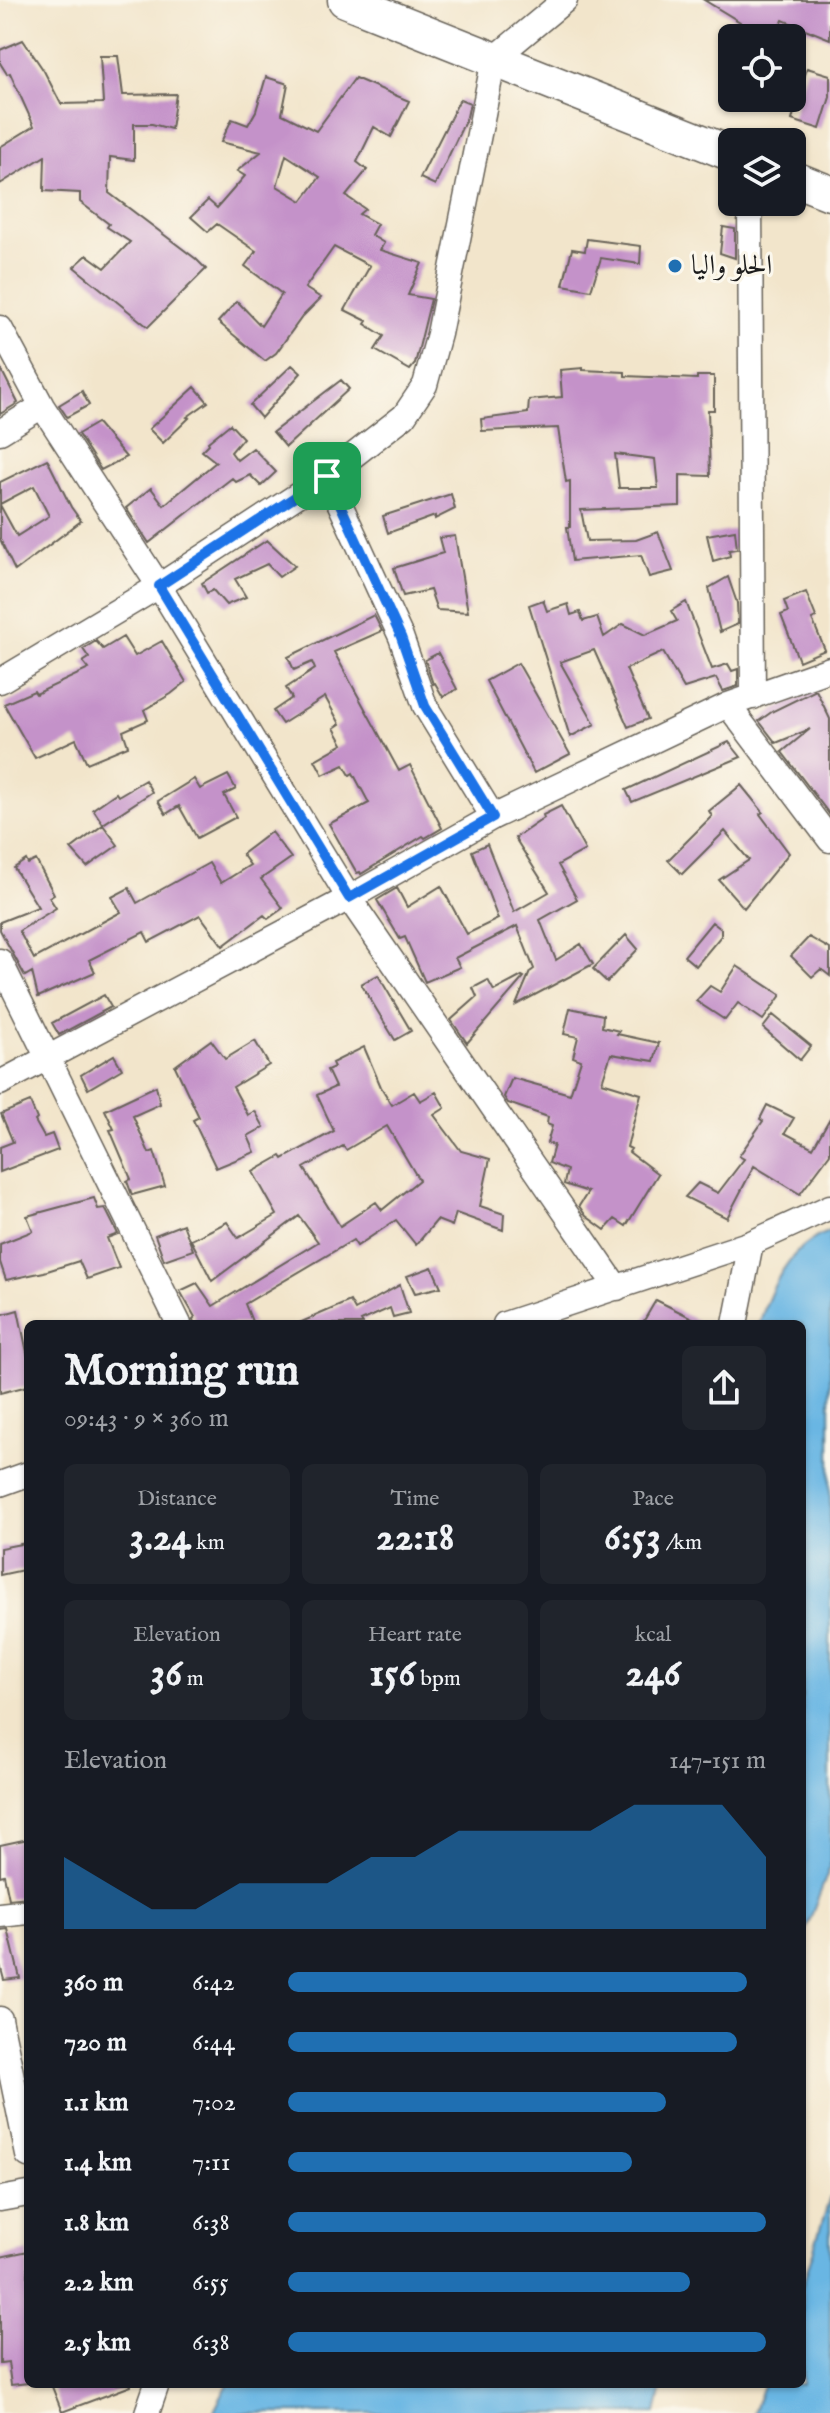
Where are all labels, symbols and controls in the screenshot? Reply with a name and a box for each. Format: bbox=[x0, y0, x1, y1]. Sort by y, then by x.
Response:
map controls bbox=[718, 24, 806, 216]
button: locate bbox=[718, 24, 806, 112]
button: layers bbox=[718, 128, 806, 216]
place label: الحلو واليا bbox=[691, 249, 772, 284]
marker: الحلو واليا bbox=[666, 257, 684, 275]
pin bbox=[293, 442, 361, 510]
icon: arrive bbox=[305, 454, 349, 498]
text: Morning run bbox=[64, 1344, 299, 1400]
button: share bbox=[682, 1346, 766, 1430]
text: 09:43 · 9 × 360 m bbox=[64, 1402, 229, 1435]
text: Distance bbox=[137, 1485, 217, 1513]
text: Time bbox=[391, 1485, 439, 1513]
text: Pace bbox=[632, 1485, 674, 1513]
text: 3.24 bbox=[129, 1513, 191, 1564]
text: 22:18 bbox=[376, 1513, 454, 1564]
text: 6:53 bbox=[604, 1513, 661, 1564]
text: km bbox=[191, 1529, 225, 1557]
text: /km bbox=[661, 1529, 702, 1557]
text: Elevation bbox=[133, 1621, 221, 1649]
text: Heart rate bbox=[368, 1621, 462, 1649]
text: kcal bbox=[635, 1621, 671, 1649]
text: 36 bbox=[150, 1649, 182, 1700]
text: 156 bbox=[369, 1649, 415, 1700]
text: 246 bbox=[625, 1649, 681, 1700]
text: m bbox=[182, 1665, 204, 1693]
text: bpm bbox=[415, 1665, 461, 1693]
text: Elevation bbox=[64, 1744, 167, 1777]
text: 147–151 m bbox=[669, 1744, 766, 1777]
text: 360 m bbox=[64, 1966, 123, 1999]
text: 6:42 bbox=[192, 1966, 235, 1999]
text: 720 m bbox=[64, 2026, 127, 2059]
text: 6:44 bbox=[192, 2026, 235, 2059]
text: 1.1 km bbox=[64, 2086, 129, 2119]
text: 7:02 bbox=[192, 2086, 236, 2119]
text: 1.4 km bbox=[64, 2146, 132, 2179]
text: 7:11 bbox=[192, 2146, 230, 2179]
text: 1.8 km bbox=[64, 2206, 129, 2239]
text: 6:38 bbox=[192, 2206, 230, 2239]
text: 2.2 km bbox=[64, 2266, 134, 2299]
text: 6:55 bbox=[192, 2266, 229, 2299]
text: 2.5 km bbox=[64, 2326, 131, 2359]
text: 6:38 bbox=[192, 2326, 230, 2359]

